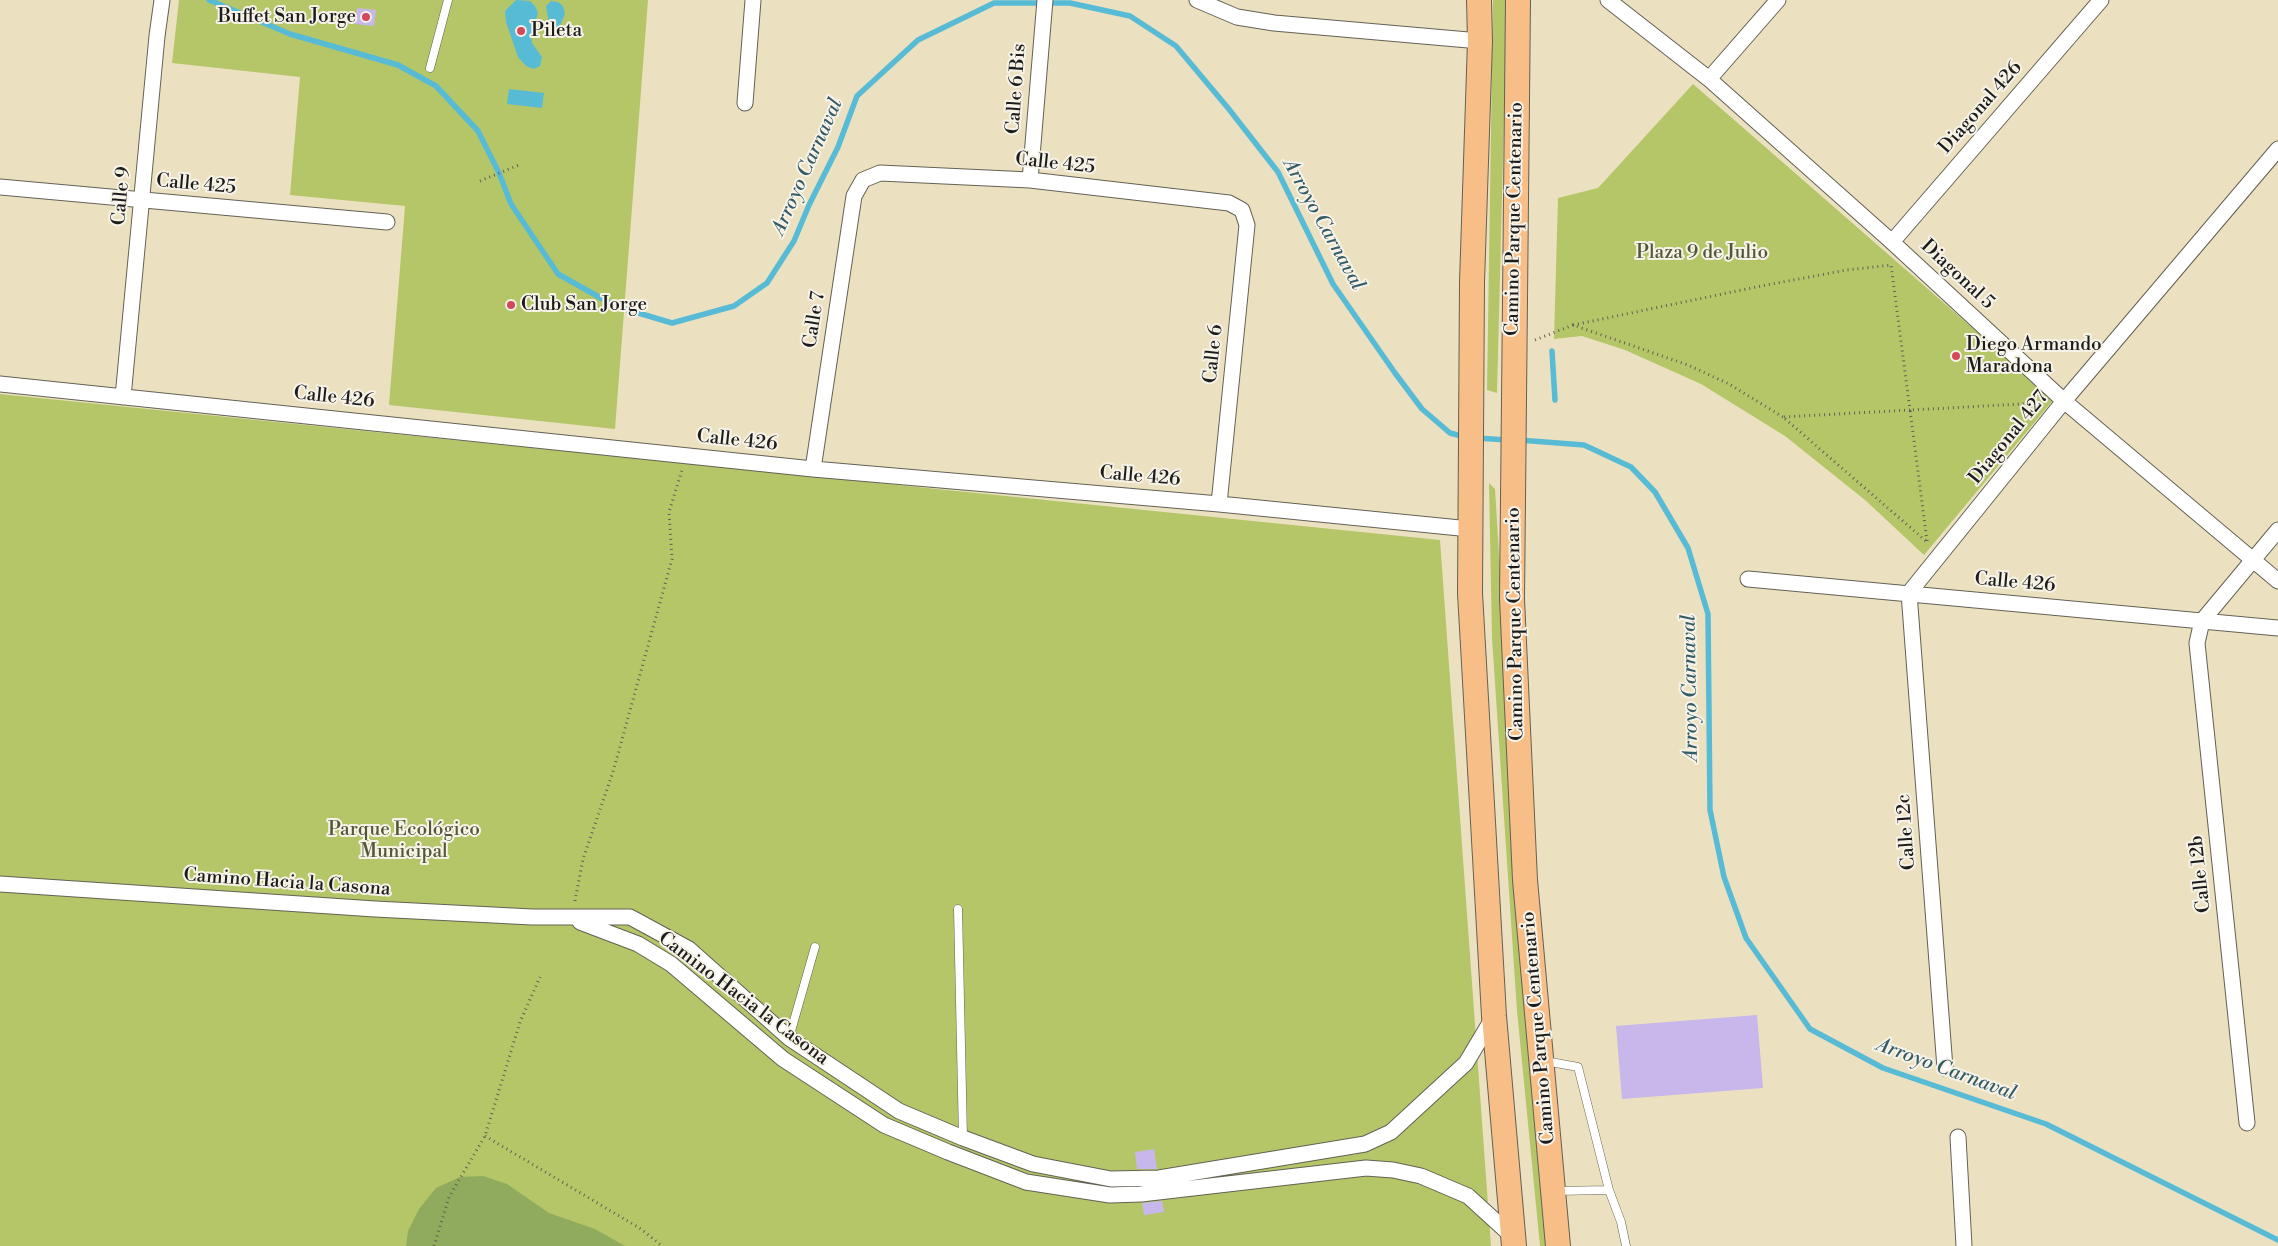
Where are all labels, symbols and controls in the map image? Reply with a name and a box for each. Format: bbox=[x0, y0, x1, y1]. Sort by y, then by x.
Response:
place label: Buffet San Jorge bbox=[218, 6, 356, 28]
marker: Buffet San Jorge bbox=[360, 11, 372, 23]
place label: Pileta bbox=[531, 20, 582, 42]
marker: Pileta bbox=[515, 25, 527, 37]
street label: Calle 6 Bis bbox=[1002, 43, 1032, 135]
street label: Diagonal 426 bbox=[1935, 57, 2027, 159]
water label: Arroyo Carnaval bbox=[767, 95, 849, 239]
street label: Camino Parque Centenario bbox=[1502, 102, 1528, 336]
street label: Calle 425 bbox=[1014, 148, 1096, 180]
water label: Arroyo Carnaval bbox=[1277, 155, 1369, 295]
street label: Calle 9 bbox=[108, 166, 136, 226]
street label: Calle 425 bbox=[155, 170, 237, 200]
street label: Diagonal 5 bbox=[1916, 235, 1998, 315]
park label: Plaza 9 de Julio bbox=[1636, 242, 1768, 264]
street label: Calle 7 bbox=[799, 290, 831, 350]
place label: Club San Jorge bbox=[521, 294, 647, 316]
marker: Club San Jorge bbox=[505, 299, 517, 311]
street label: Calle 6 bbox=[1200, 324, 1228, 384]
place label: Diego Armando Maradona bbox=[1966, 334, 2102, 378]
marker: Diego Armando Maradona bbox=[1950, 350, 1962, 362]
street label: Calle 426 bbox=[292, 382, 376, 414]
street label: Diagonal 427 bbox=[1964, 387, 2054, 489]
street label: Calle 426 bbox=[695, 425, 779, 457]
street label: Calle 426 bbox=[1099, 462, 1181, 492]
street label: Camino Parque Centenario bbox=[1503, 507, 1529, 741]
street label: Calle 426 bbox=[1974, 568, 2056, 598]
water label: Arroyo Carnaval bbox=[1678, 614, 1704, 762]
street label: Calle 12c bbox=[1893, 793, 1921, 871]
park label: Parque Ecológico Municipal bbox=[328, 819, 480, 863]
street label: Calle 12b bbox=[2186, 834, 2216, 914]
street label: Camino Hacia la Casona bbox=[183, 864, 391, 902]
street label: Camino Parque Centenario bbox=[1517, 911, 1561, 1145]
street label: Camino Hacia la Casona bbox=[653, 927, 833, 1071]
water label: Arroyo Carnaval bbox=[1873, 1034, 2019, 1106]

